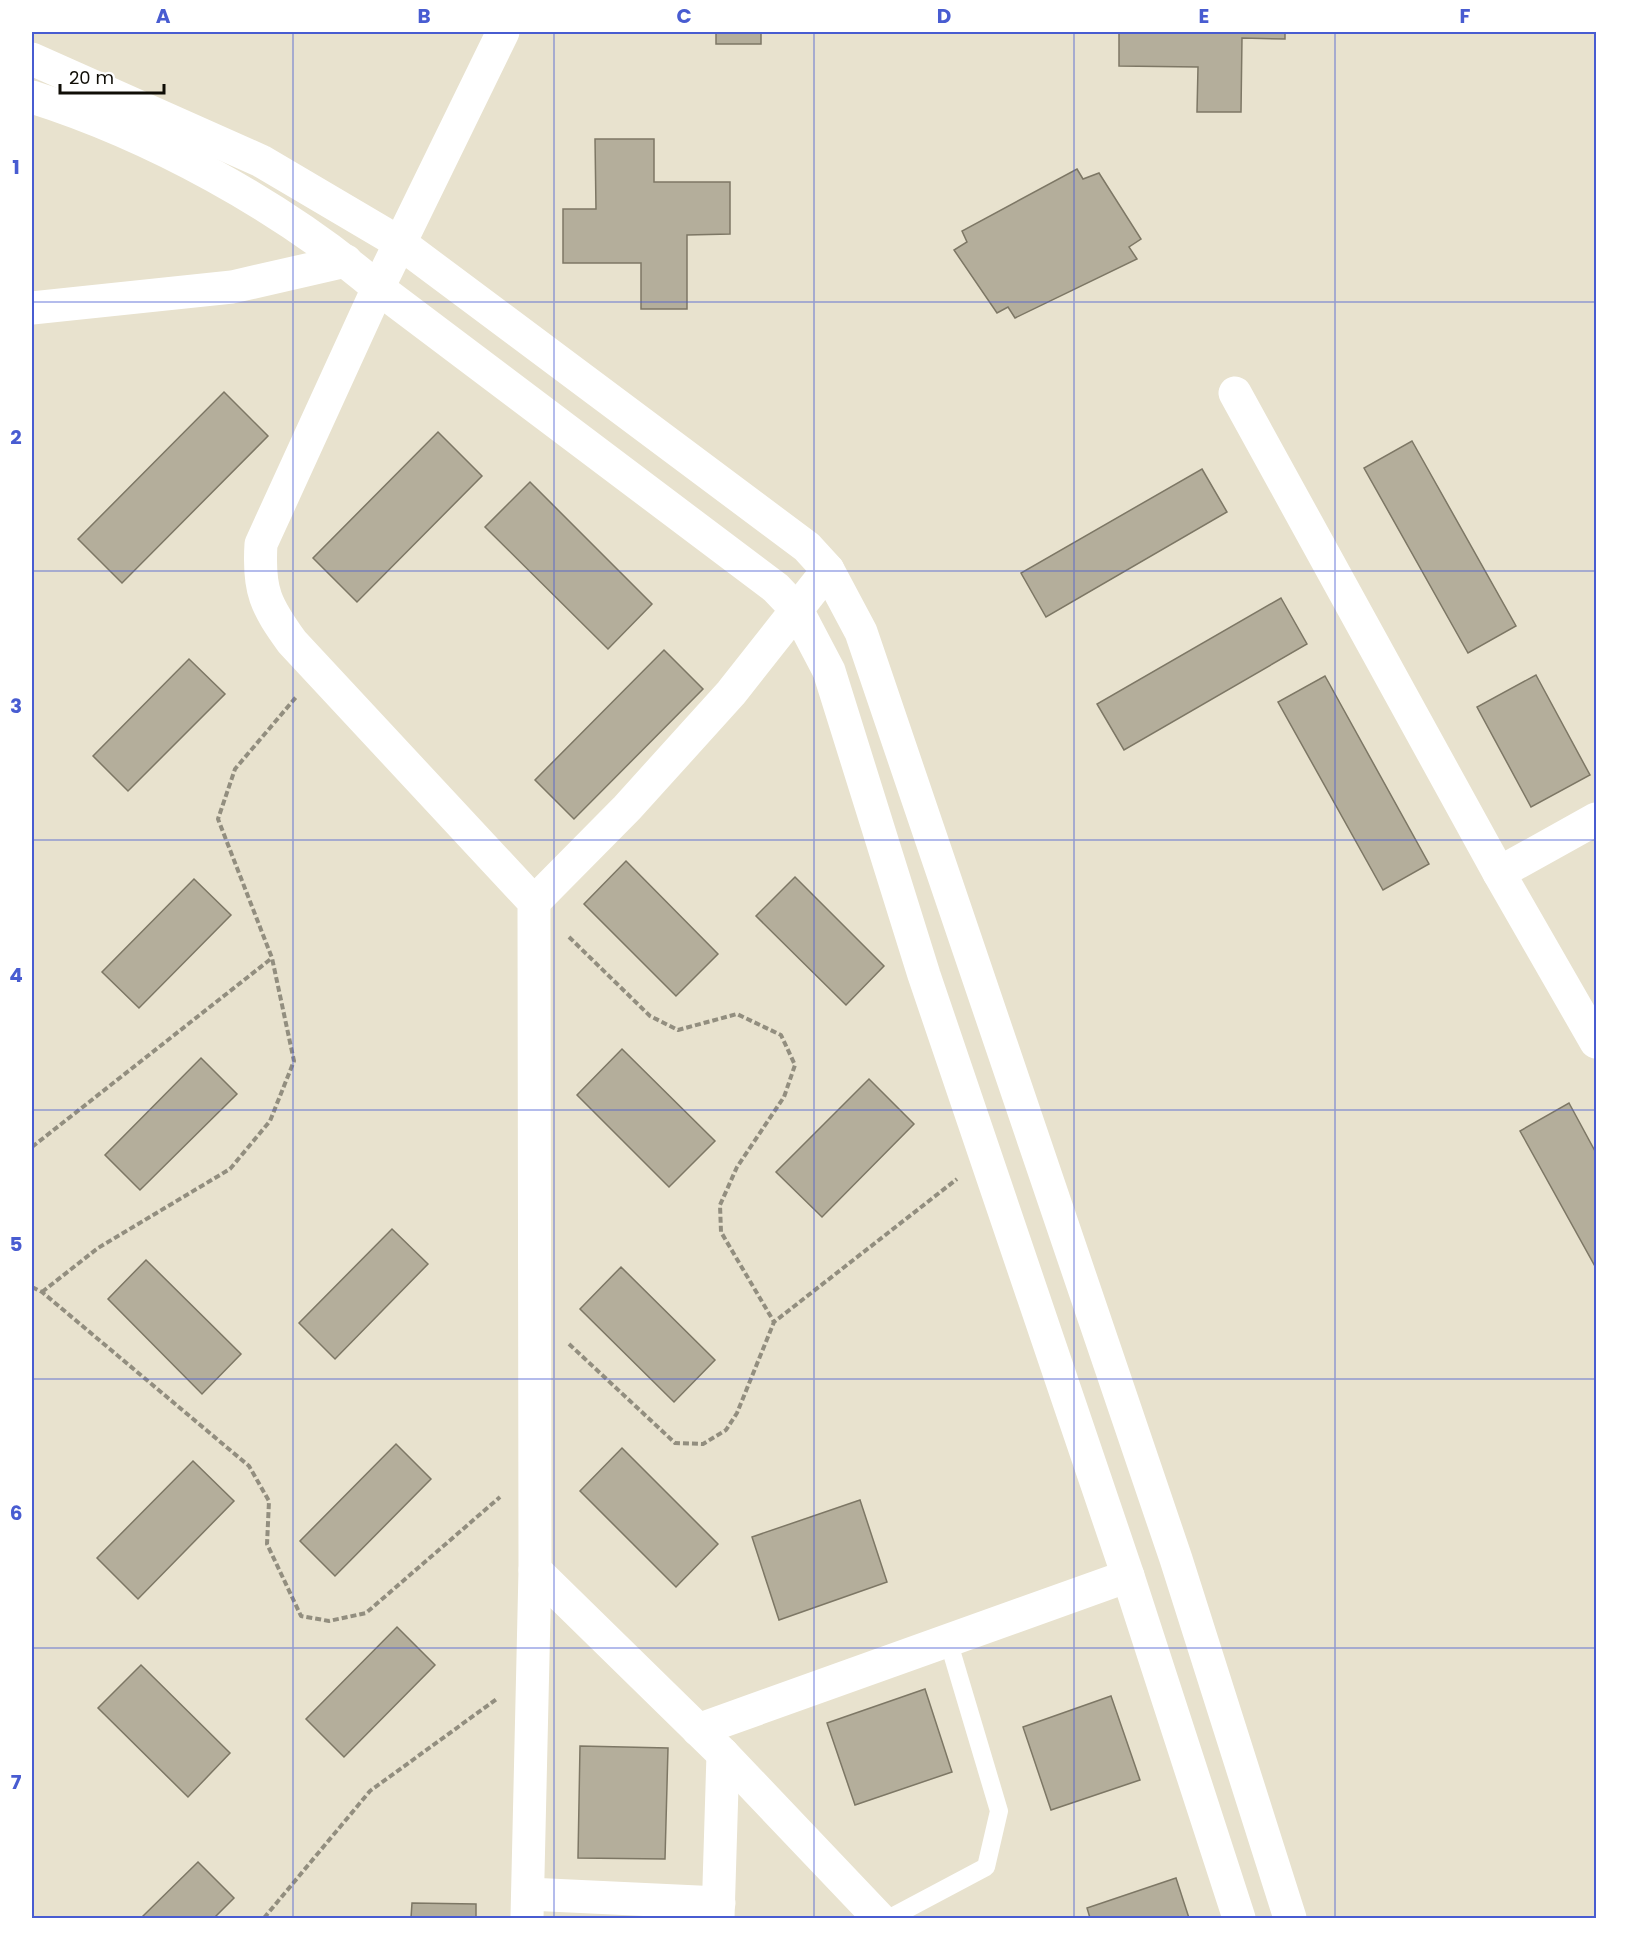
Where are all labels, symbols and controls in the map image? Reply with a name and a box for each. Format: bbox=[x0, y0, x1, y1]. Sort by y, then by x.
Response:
text: A bbox=[156, 2, 171, 30]
text: B bbox=[417, 2, 431, 30]
text: C bbox=[676, 2, 692, 30]
text: D bbox=[937, 2, 951, 30]
text: E bbox=[1199, 2, 1209, 30]
text: F bbox=[1460, 2, 1471, 30]
scale bar bbox=[60, 57, 164, 95]
text: 20 m bbox=[69, 65, 114, 90]
text: 1 bbox=[12, 153, 20, 181]
text: 2 bbox=[10, 423, 22, 451]
text: 3 bbox=[10, 692, 22, 720]
text: 4 bbox=[9, 961, 23, 989]
text: 5 bbox=[10, 1230, 23, 1258]
text: 6 bbox=[10, 1499, 22, 1527]
text: 7 bbox=[11, 1768, 22, 1796]

